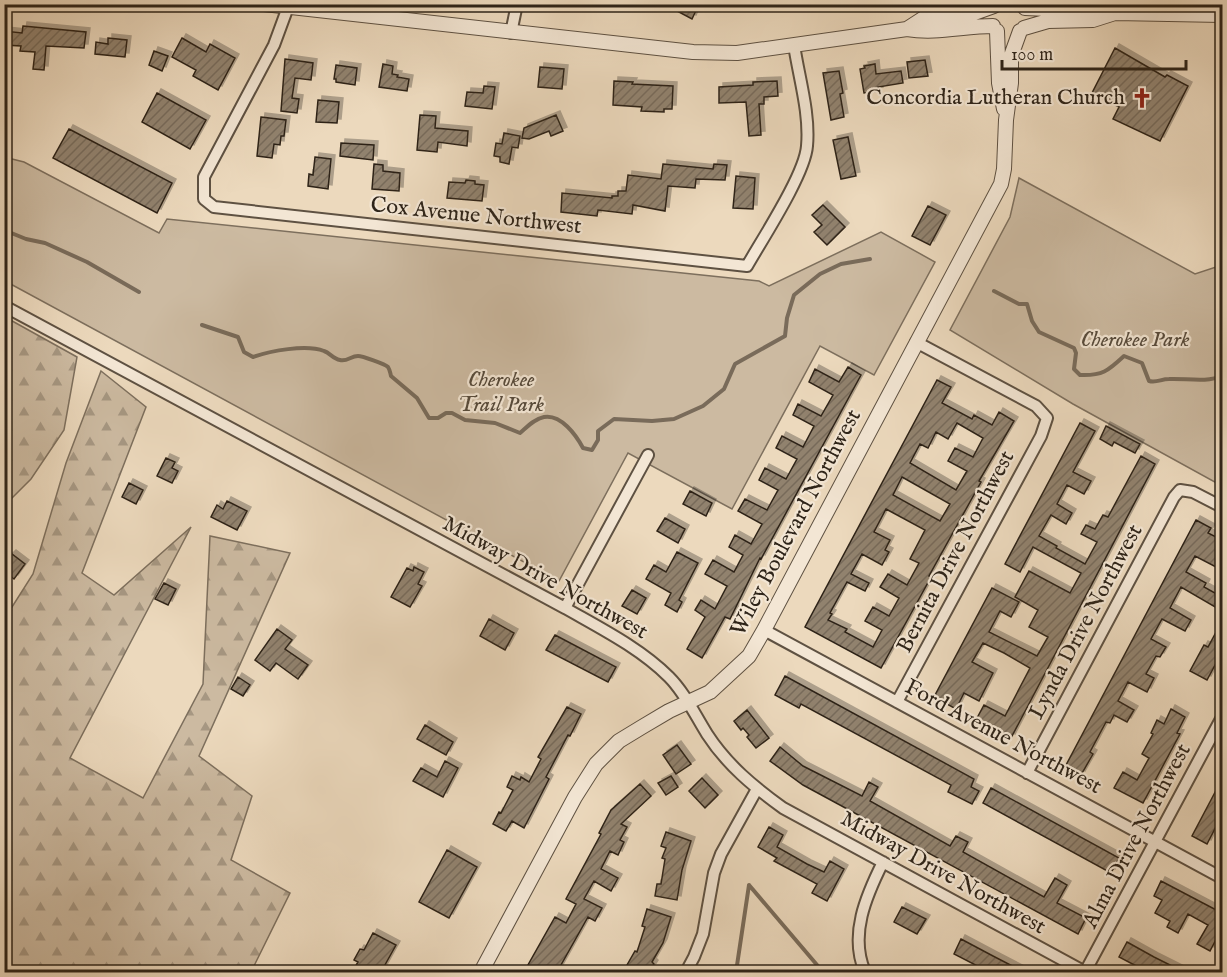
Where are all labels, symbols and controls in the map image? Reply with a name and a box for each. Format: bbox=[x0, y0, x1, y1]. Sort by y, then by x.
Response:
scale bar bbox=[1002, 33, 1186, 71]
text: 100 m bbox=[1011, 44, 1053, 67]
place label: Concordia Lutheran Church bbox=[866, 84, 1125, 112]
church icon: Concordia Lutheran Church bbox=[1130, 86, 1154, 110]
street label: Cox Avenue Northwest bbox=[369, 191, 583, 241]
park label: Cherokee Park bbox=[1080, 326, 1190, 354]
park label: Cherokee Trail Park bbox=[458, 366, 544, 419]
street label: Wiley Boulevard Northwest bbox=[724, 404, 868, 641]
street label: Bernita Drive Northwest bbox=[891, 446, 1021, 658]
street label: Midway Drive Northwest bbox=[437, 510, 653, 646]
street label: Lynda Drive Northwest bbox=[1023, 519, 1149, 724]
street label: Ford Avenue Northwest bbox=[900, 673, 1107, 801]
street label: Alma Drive Northwest bbox=[1076, 738, 1198, 934]
street label: Midway Drive Northwest bbox=[835, 805, 1051, 941]

